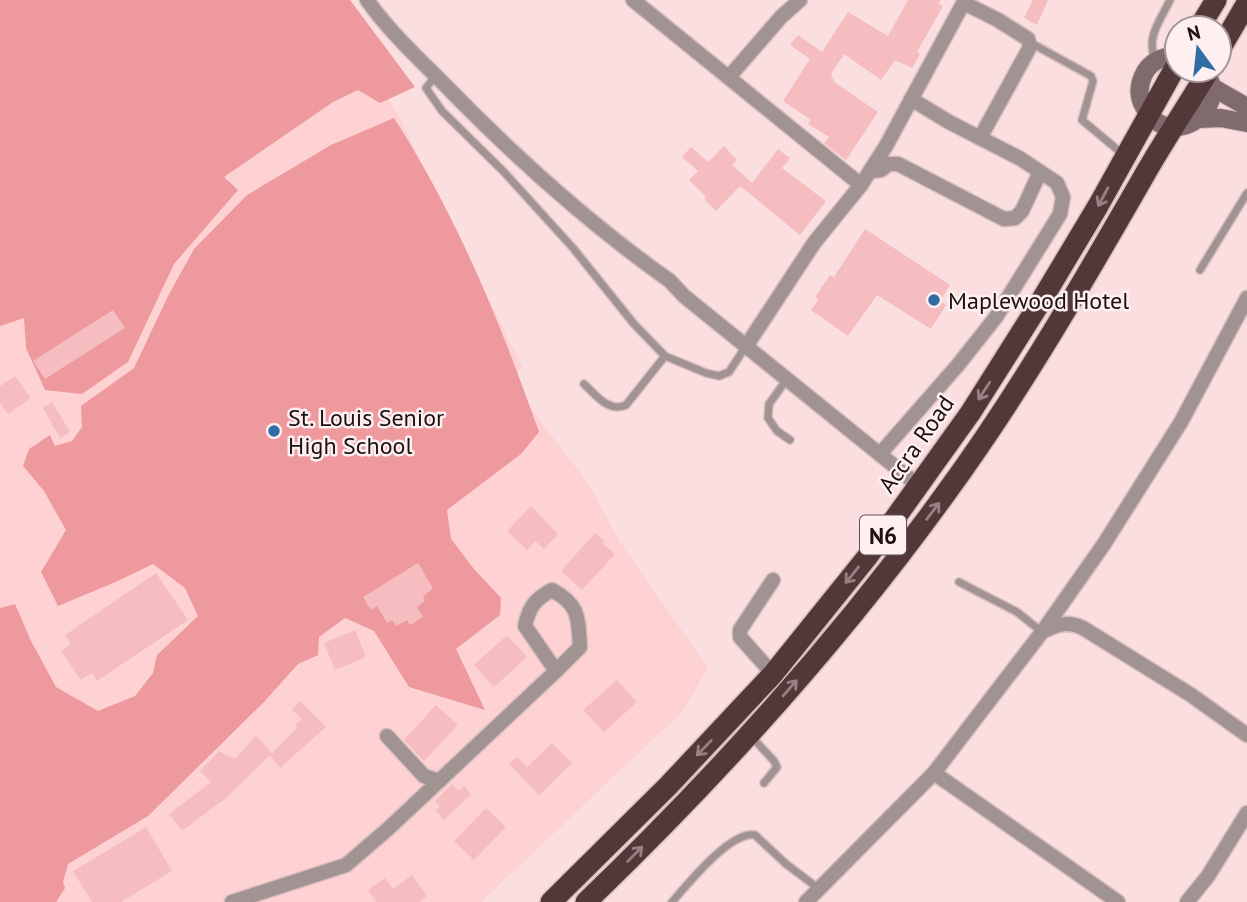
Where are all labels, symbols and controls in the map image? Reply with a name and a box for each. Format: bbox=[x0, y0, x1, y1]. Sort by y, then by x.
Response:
north arrow bbox=[1163, 14, 1233, 84]
text: N bbox=[1184, 19, 1203, 46]
one-way arrow bbox=[1096, 186, 1109, 207]
place label: Maplewood Hotel bbox=[948, 285, 1129, 316]
marker: Maplewood Hotel bbox=[926, 292, 942, 308]
one-way arrow bbox=[977, 380, 991, 400]
street label: Accra Road bbox=[871, 389, 961, 499]
place label: St. Louis Senior High School bbox=[288, 402, 444, 461]
marker: St. Louis Senior High School bbox=[266, 423, 282, 439]
one-way arrow bbox=[925, 502, 940, 521]
road number: N6 bbox=[860, 516, 906, 554]
one-way arrow bbox=[844, 566, 860, 584]
one-way arrow bbox=[782, 679, 798, 697]
one-way arrow bbox=[696, 739, 712, 757]
one-way arrow bbox=[627, 846, 644, 863]

